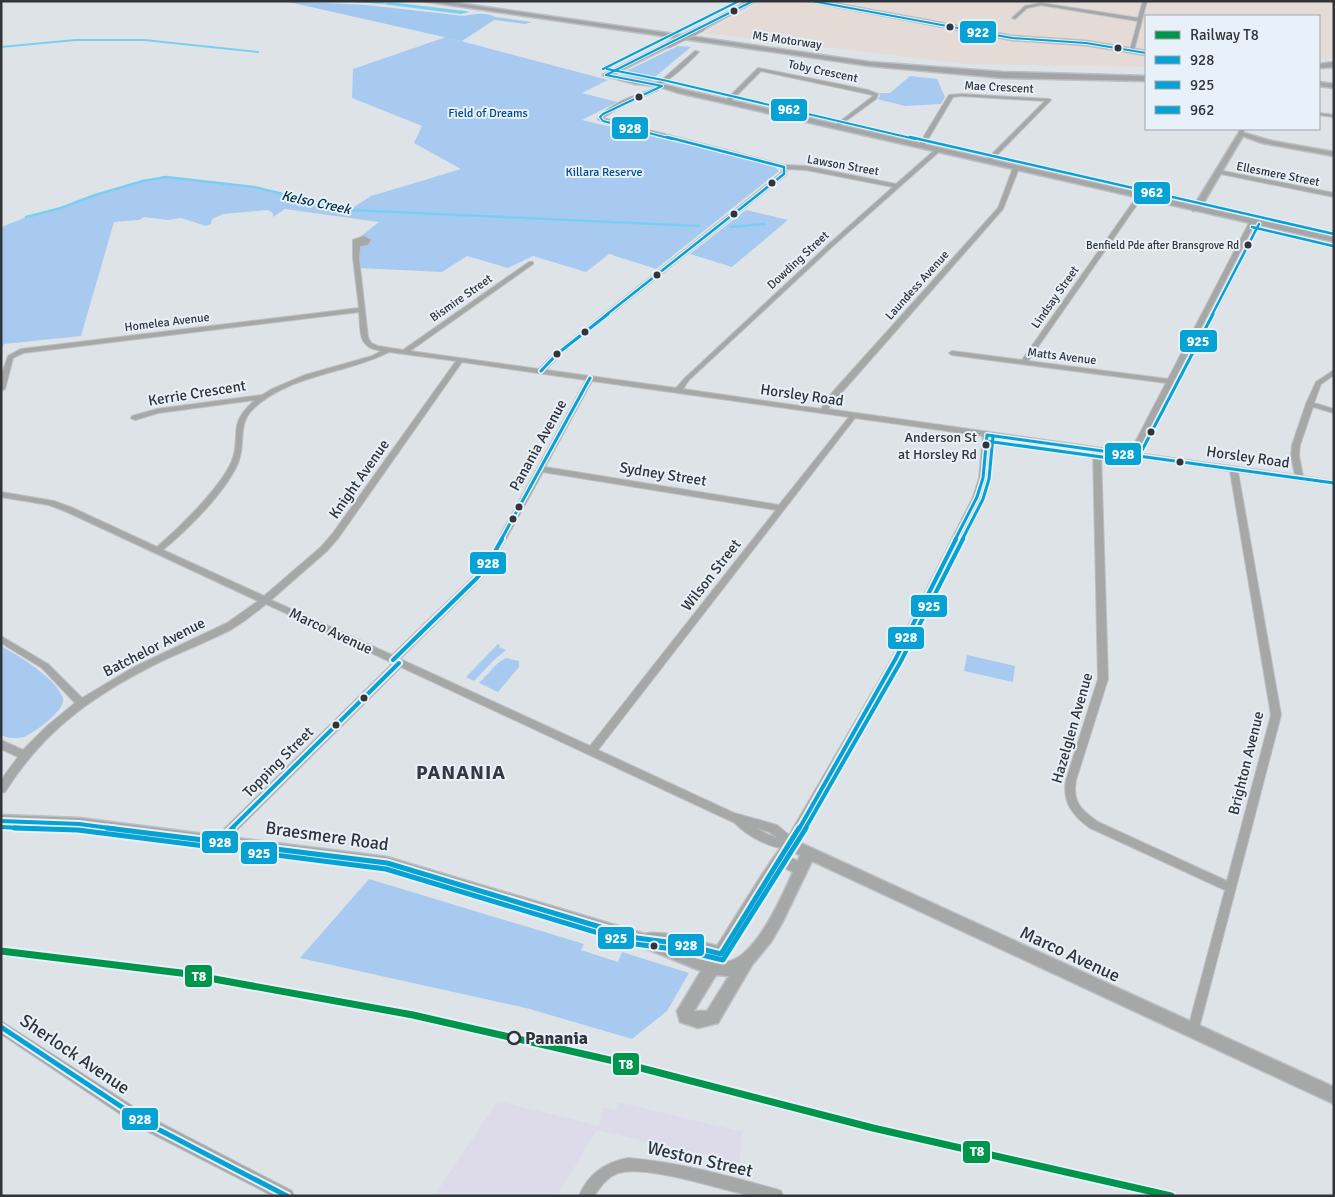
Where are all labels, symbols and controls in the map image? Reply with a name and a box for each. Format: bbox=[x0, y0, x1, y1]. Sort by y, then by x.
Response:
unlabelled marker bbox=[729, 6, 739, 16]
legend bbox=[1145, 15, 1320, 130]
line badge: 922 bbox=[959, 20, 997, 44]
unlabelled marker bbox=[945, 22, 955, 32]
text: 922 bbox=[967, 24, 989, 41]
text: Railway T8 bbox=[1190, 26, 1259, 44]
street label: M5 Motorway bbox=[751, 28, 823, 53]
unlabelled marker bbox=[1113, 43, 1123, 53]
text: 928 bbox=[1190, 51, 1214, 69]
street label: Toby Crescent bbox=[787, 57, 859, 86]
text: 925 bbox=[1190, 76, 1214, 94]
street label: Mae Crescent bbox=[964, 78, 1034, 97]
unlabelled marker bbox=[634, 92, 644, 102]
line badge: 962 bbox=[770, 98, 808, 122]
text: 962 bbox=[778, 101, 800, 118]
text: 962 bbox=[1190, 101, 1214, 119]
park label: Field of Dreams bbox=[448, 106, 528, 121]
line badge: 928 bbox=[611, 116, 649, 140]
text: 928 bbox=[619, 120, 642, 137]
street label: Lawson Street bbox=[806, 152, 880, 179]
street label: Ellesmere Street bbox=[1235, 159, 1321, 190]
park label: Killara Reserve bbox=[566, 165, 642, 180]
unlabelled marker bbox=[767, 178, 777, 188]
line badge: 962 bbox=[1133, 181, 1171, 205]
text: 962 bbox=[1141, 184, 1163, 201]
water label: Kelso Creek bbox=[280, 187, 354, 219]
unlabelled marker bbox=[729, 209, 739, 219]
street label: Dowding Street bbox=[764, 228, 832, 293]
place label: Benfield Pde after Bransgrove Rd bbox=[1086, 239, 1239, 252]
marker: Benfield Pde after Bransgrove Rd bbox=[1243, 240, 1253, 250]
street label: Laundess Avenue bbox=[882, 247, 953, 323]
street label: Lindsay Street bbox=[1028, 263, 1082, 331]
unlabelled marker bbox=[652, 270, 662, 280]
street label: Bismire Street bbox=[427, 271, 495, 325]
street label: Homelea Avenue bbox=[124, 310, 210, 335]
unlabelled marker bbox=[580, 327, 590, 337]
line badge: 925 bbox=[1179, 329, 1218, 353]
text: 925 bbox=[1187, 333, 1209, 350]
street label: Matts Avenue bbox=[1027, 345, 1097, 368]
unlabelled marker bbox=[552, 349, 562, 359]
street label: Kerrie Crescent bbox=[147, 376, 247, 410]
street label: Horsley Road bbox=[759, 380, 845, 410]
street label: Panania Avenue bbox=[505, 396, 571, 494]
unlabelled marker bbox=[1146, 427, 1156, 437]
place label: Anderson St at Horsley Rd bbox=[898, 429, 977, 463]
street label: Knight Avenue bbox=[325, 436, 393, 522]
marker: Anderson St at Horsley Rd bbox=[981, 440, 991, 450]
line badge: 928 bbox=[1104, 442, 1142, 466]
street label: Horsley Road bbox=[1205, 442, 1291, 472]
text: 928 bbox=[1112, 446, 1135, 463]
unlabelled marker bbox=[1175, 457, 1185, 467]
street label: Sydney Street bbox=[618, 458, 708, 490]
unlabelled marker bbox=[514, 502, 524, 512]
unlabelled marker bbox=[508, 514, 518, 524]
street label: Wilson Street bbox=[677, 536, 745, 614]
line badge: 928 bbox=[469, 551, 507, 575]
text: 928 bbox=[477, 555, 500, 572]
line badge: 925 bbox=[910, 594, 948, 618]
text: 925 bbox=[918, 598, 940, 615]
street label: Marco Avenue bbox=[286, 604, 376, 658]
street label: Batchelor Avenue bbox=[100, 614, 208, 680]
line badge: 928 bbox=[887, 626, 925, 650]
text: 928 bbox=[895, 629, 918, 646]
street label: Hazelglen Avenue bbox=[1048, 671, 1096, 785]
unlabelled marker bbox=[359, 693, 369, 703]
street label: Brighton Avenue bbox=[1224, 709, 1268, 817]
unlabelled marker bbox=[331, 720, 341, 730]
street label: Topping Street bbox=[239, 723, 317, 801]
district label: PANANIA bbox=[416, 760, 506, 785]
street label: Braesmere Road bbox=[264, 816, 390, 856]
line badge: 928 bbox=[201, 830, 239, 854]
text: 928 bbox=[209, 834, 232, 851]
line badge: 925 bbox=[240, 841, 278, 865]
text: 925 bbox=[248, 845, 270, 862]
street label: Marco Avenue bbox=[1016, 921, 1124, 987]
line badge: 925 bbox=[597, 926, 635, 950]
text: 925 bbox=[605, 930, 627, 947]
line badge: 928 bbox=[667, 933, 705, 957]
text: 928 bbox=[675, 937, 698, 954]
unlabelled marker bbox=[649, 941, 659, 951]
line badge: T8 bbox=[184, 964, 213, 988]
text: T8 bbox=[192, 968, 207, 985]
street label: Sherlock Avenue bbox=[16, 1009, 134, 1099]
place label: Panania bbox=[525, 1027, 588, 1049]
marker: Panania bbox=[507, 1031, 521, 1045]
line badge: T8 bbox=[612, 1052, 640, 1076]
text: T8 bbox=[619, 1056, 634, 1073]
line badge: 928 bbox=[121, 1107, 159, 1131]
text: 928 bbox=[129, 1111, 152, 1128]
street label: Weston Street bbox=[645, 1136, 755, 1182]
line badge: T8 bbox=[962, 1140, 991, 1164]
text: T8 bbox=[970, 1143, 985, 1160]

